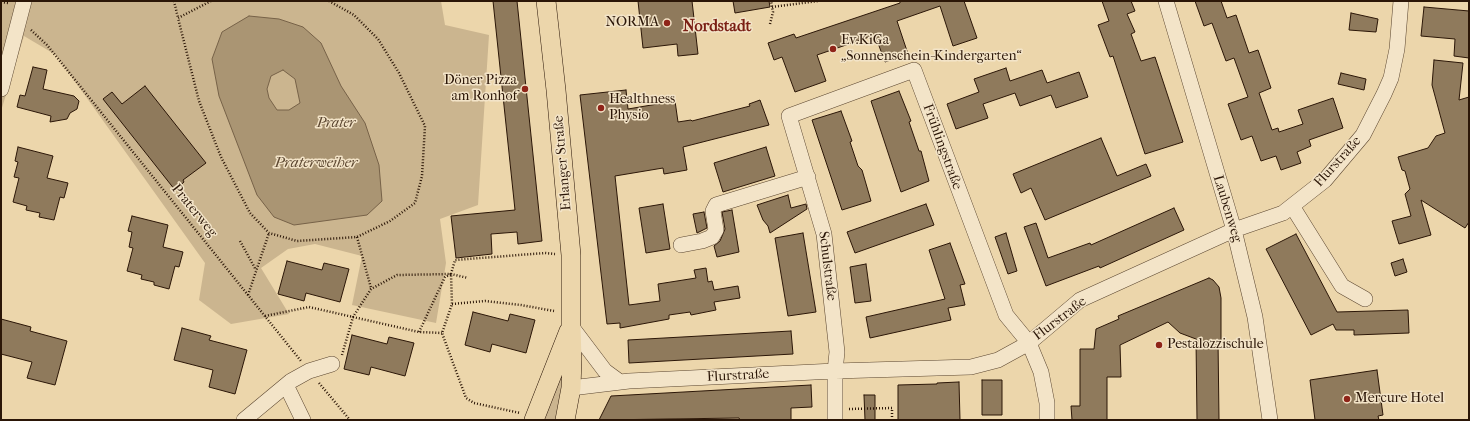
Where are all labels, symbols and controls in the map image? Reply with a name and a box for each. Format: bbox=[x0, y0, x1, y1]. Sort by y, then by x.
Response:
place label: NORMA bbox=[606, 15, 659, 31]
district label: Nordstadt bbox=[683, 17, 751, 37]
marker: NORMA bbox=[662, 18, 672, 28]
place label: Ev.KiGa „Sonnenschein-Kindergarten“ bbox=[841, 33, 1022, 66]
marker: Ev.KiGa „Sonnenschein-Kindergarten“ bbox=[828, 44, 838, 54]
place label: Döner Pizza am Ronhof bbox=[444, 73, 517, 106]
marker: Döner Pizza am Ronhof bbox=[520, 84, 530, 94]
place label: Healthness Physio bbox=[609, 92, 675, 124]
street label: Frühlingstraße bbox=[919, 102, 965, 192]
marker: Healthness Physio bbox=[596, 103, 606, 113]
street label: Erlanger Straße bbox=[550, 115, 576, 211]
park label: Prater bbox=[317, 116, 355, 132]
street label: Flurstraße bbox=[1311, 133, 1365, 191]
water label: Praterweiher bbox=[275, 154, 357, 172]
street label: Laubenweg bbox=[1209, 173, 1245, 245]
street label: Praterweg bbox=[168, 181, 220, 241]
street label: Schulstraße bbox=[814, 230, 840, 302]
street label: Flurstraße bbox=[1030, 293, 1090, 345]
place label: Pestalozzischule bbox=[1167, 337, 1264, 353]
marker: Pestalozzischule bbox=[1154, 340, 1164, 350]
street label: Flurstraße bbox=[706, 366, 770, 386]
place label: Mercure Hotel bbox=[1355, 391, 1444, 407]
marker: Mercure Hotel bbox=[1342, 394, 1352, 404]

